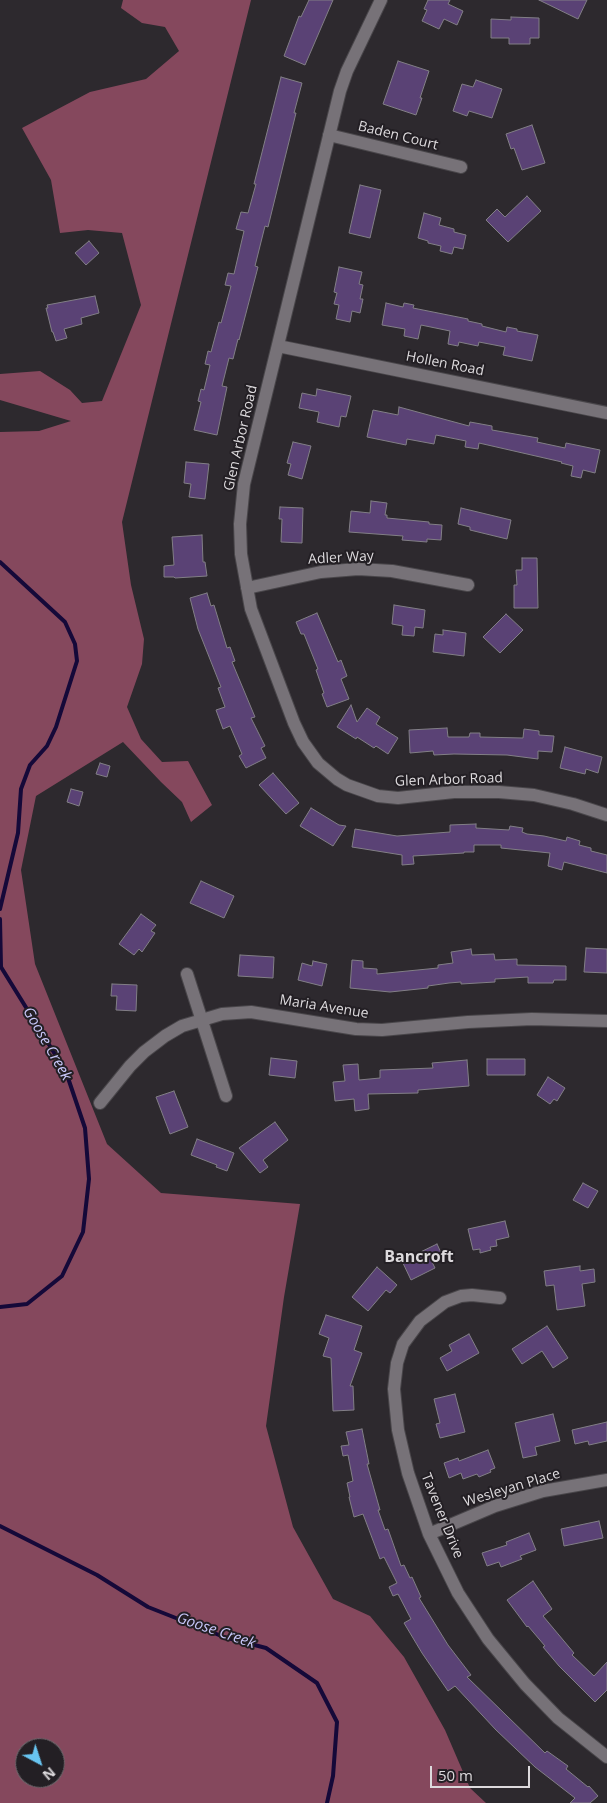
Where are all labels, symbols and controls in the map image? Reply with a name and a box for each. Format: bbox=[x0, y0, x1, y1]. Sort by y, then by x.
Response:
street label: Baden Court bbox=[356, 118, 440, 154]
street label: Hollen Road bbox=[404, 348, 486, 380]
street label: Glen Arbor Road bbox=[221, 383, 261, 493]
street label: Adler Way bbox=[308, 548, 374, 568]
street label: Glen Arbor Road bbox=[395, 770, 503, 790]
street label: Maria Avenue bbox=[278, 992, 370, 1022]
water label: Goose Creek bbox=[19, 1004, 75, 1084]
district label: Bancroft bbox=[384, 1247, 454, 1267]
street label: Wesleyan Place bbox=[462, 1465, 562, 1511]
street label: Tavener Drive bbox=[417, 1471, 467, 1561]
water label: Goose Creek bbox=[174, 1609, 258, 1653]
north arrow bbox=[15, 1738, 65, 1788]
scale bar bbox=[432, 1756, 532, 1788]
text: N bbox=[39, 1763, 60, 1785]
text: 50 m bbox=[438, 1765, 473, 1785]

